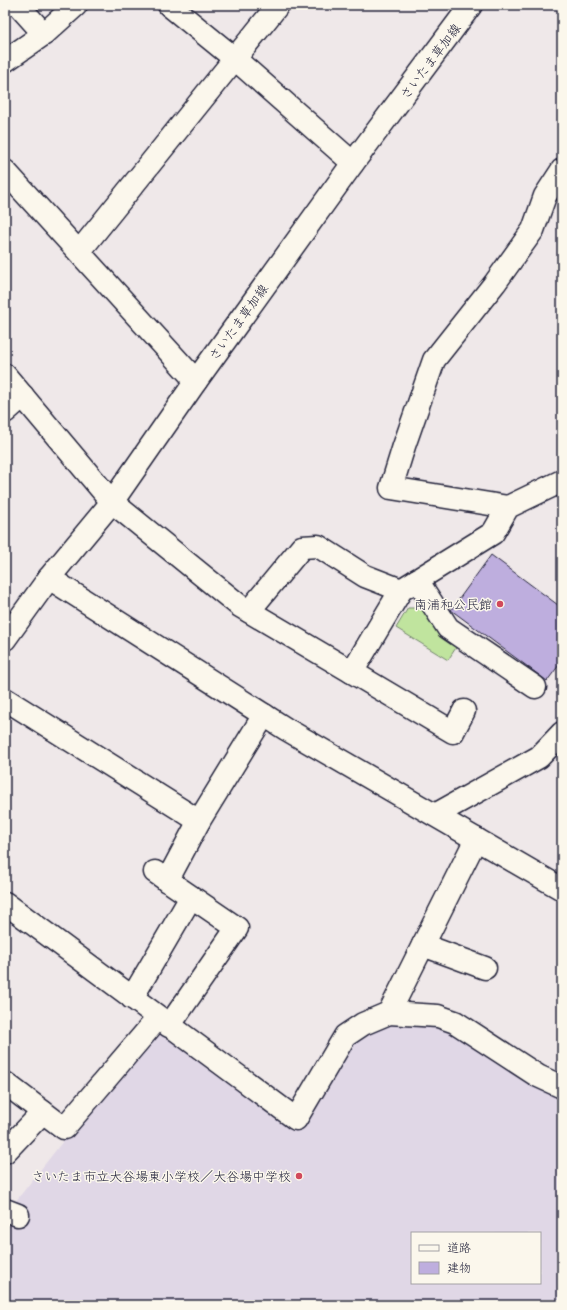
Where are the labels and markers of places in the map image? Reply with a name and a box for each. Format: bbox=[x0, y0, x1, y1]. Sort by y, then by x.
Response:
place label: 南浦和公民館 bbox=[414, 597, 492, 612]
marker: 南浦和公民館 bbox=[495, 599, 505, 609]
place label: さいたま市立大谷場東小学校／大谷場中学校 bbox=[32, 1169, 291, 1184]
marker: さいたま市立大谷場東小学校／大谷場中学校 bbox=[294, 1171, 304, 1181]

